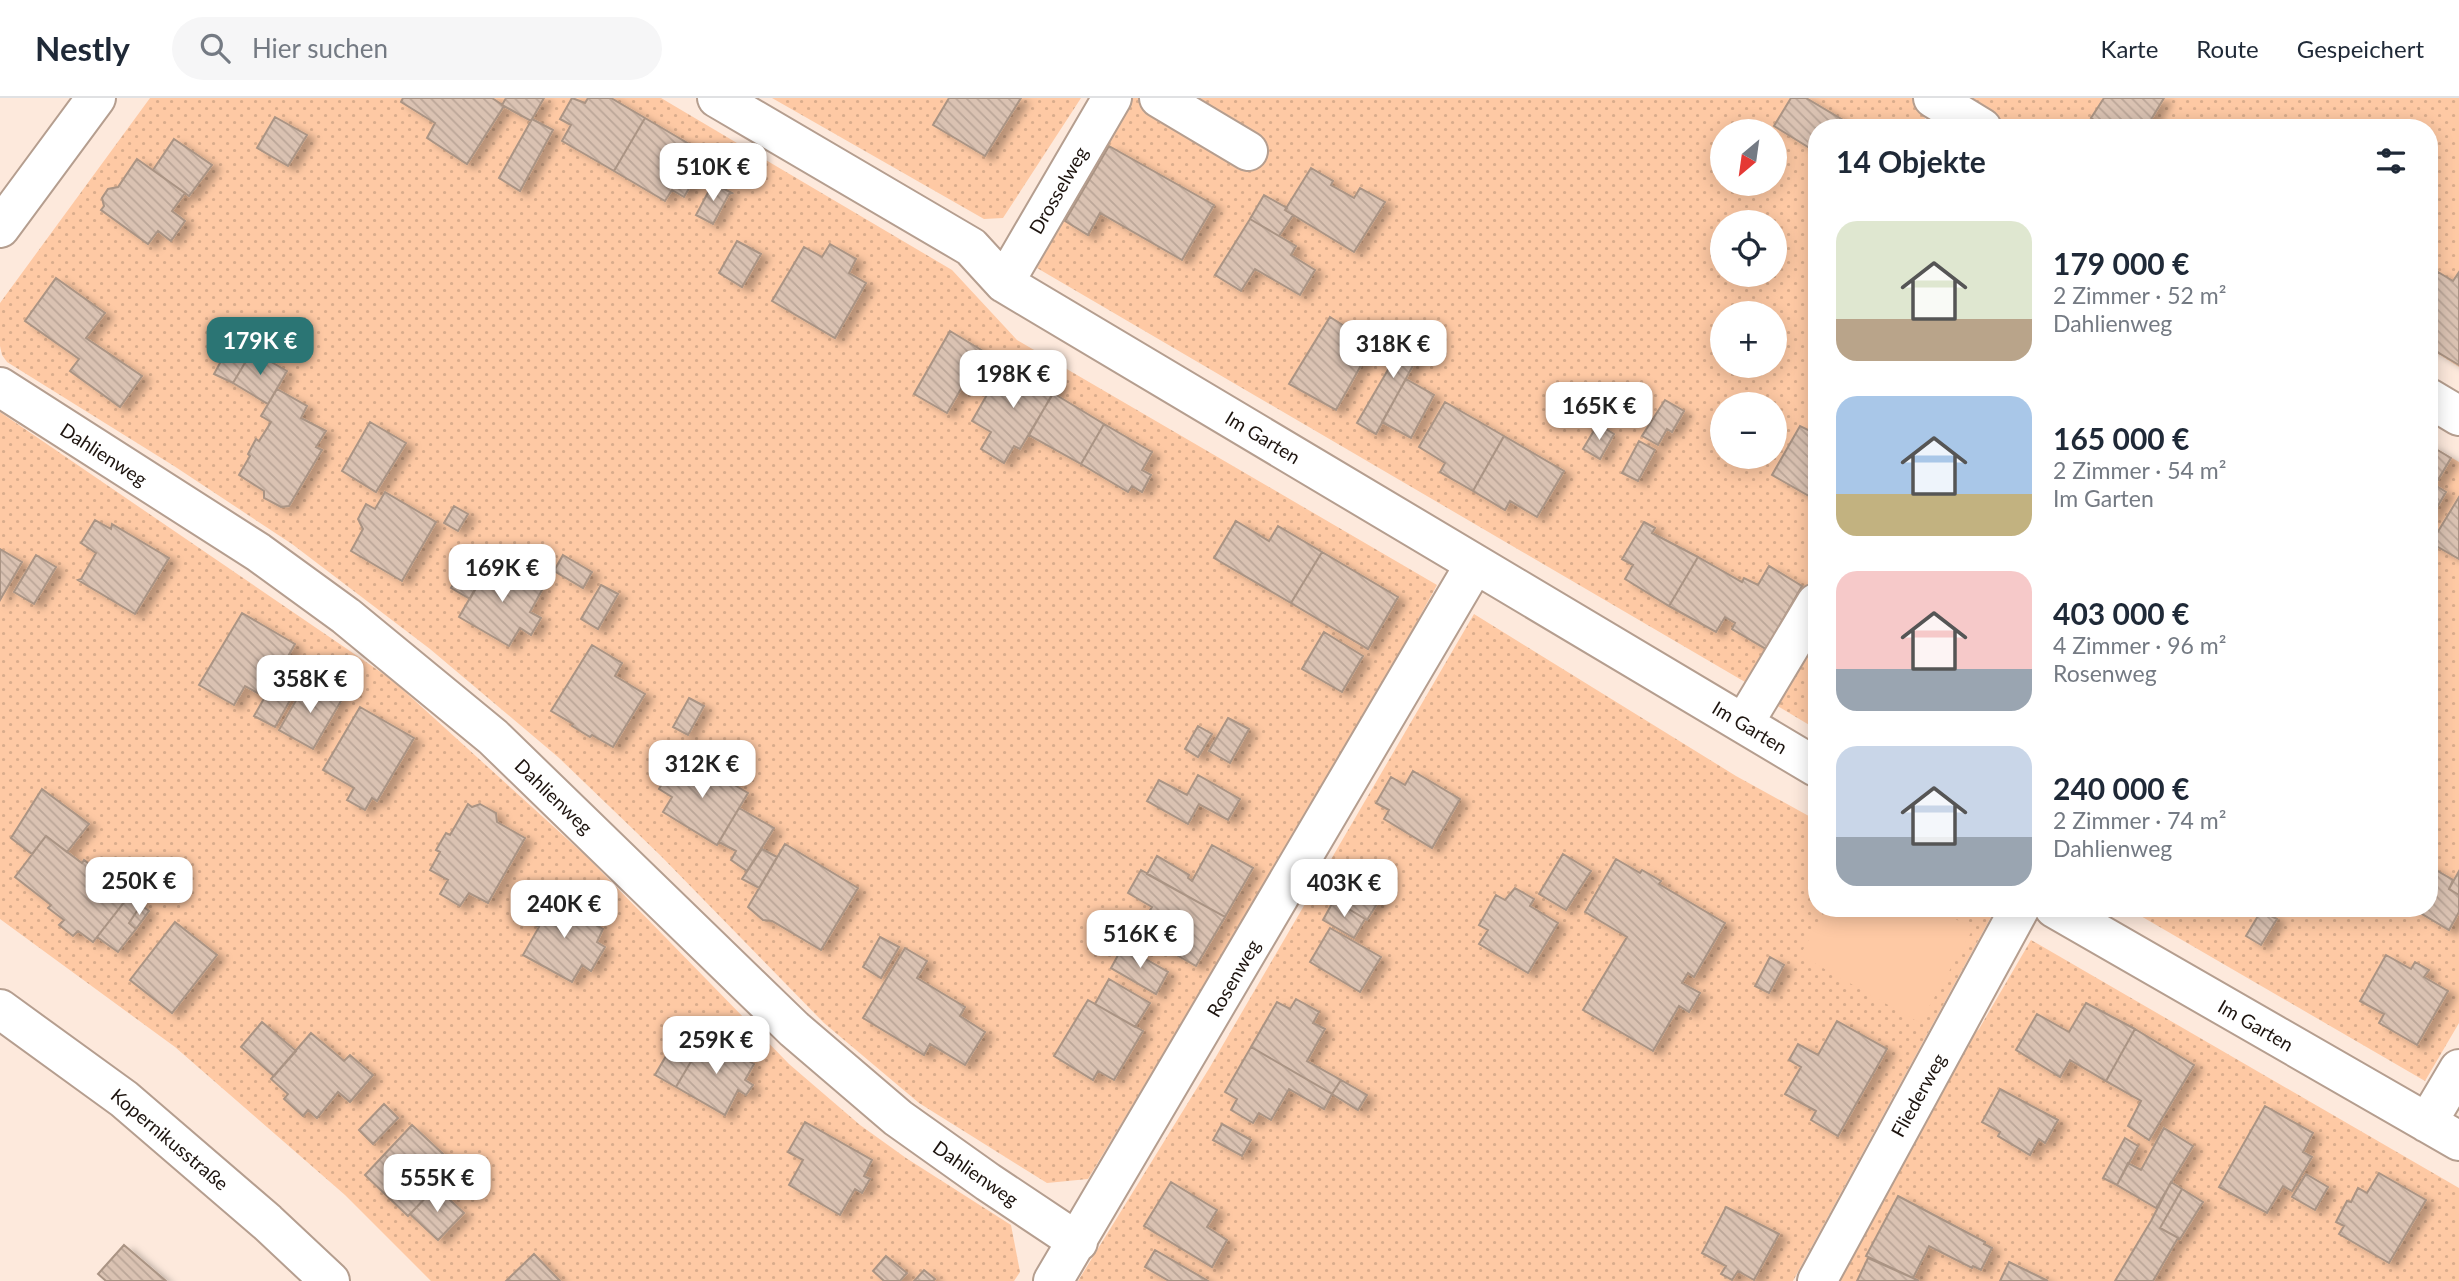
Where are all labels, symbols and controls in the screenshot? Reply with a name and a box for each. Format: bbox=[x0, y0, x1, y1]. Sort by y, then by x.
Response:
search box bbox=[172, 17, 662, 80]
text: Nestly bbox=[35, 28, 130, 68]
icon: search bbox=[196, 29, 234, 67]
text: Hier suchen bbox=[252, 32, 388, 64]
text: Karte bbox=[2101, 34, 2158, 63]
text: Route bbox=[2196, 34, 2259, 63]
text: Gespeichert bbox=[2297, 34, 2424, 63]
north arrow bbox=[1710, 119, 1787, 196]
map controls bbox=[1710, 119, 1787, 469]
street label: Drosselweg bbox=[1024, 142, 1092, 238]
icon: filters bbox=[2372, 142, 2410, 180]
text: 14 Objekte bbox=[1836, 143, 1986, 179]
pin: 510K € bbox=[656, 144, 770, 203]
text: 510K € bbox=[676, 152, 750, 180]
button: locate bbox=[1710, 210, 1787, 287]
text: 179 000 € bbox=[2053, 245, 2189, 281]
icon: home bbox=[1892, 249, 1976, 333]
text: 2 Zimmer · 52 m² bbox=[2053, 281, 2226, 309]
button: + bbox=[1710, 301, 1787, 378]
text: Dahlienweg bbox=[2053, 309, 2172, 337]
pin: 179K € bbox=[203, 317, 317, 377]
pin: 318K € bbox=[1336, 320, 1450, 380]
text: 179K € bbox=[223, 326, 297, 354]
text: 318K € bbox=[1356, 329, 1430, 357]
pin: 198K € bbox=[956, 350, 1070, 410]
text: 198K € bbox=[976, 359, 1050, 387]
pin: 165K € bbox=[1542, 382, 1656, 442]
text: 165K € bbox=[1562, 391, 1636, 419]
button: − bbox=[1710, 392, 1787, 469]
street label: Im Garten bbox=[1221, 406, 1305, 468]
street label: Dahlienweg bbox=[56, 418, 152, 491]
text: 165 000 € bbox=[2053, 420, 2189, 456]
icon: home bbox=[1892, 424, 1976, 508]
text: 2 Zimmer · 54 m² bbox=[2053, 456, 2226, 484]
text: Im Garten bbox=[2053, 484, 2154, 512]
pin: 169K € bbox=[445, 545, 559, 604]
text: 169K € bbox=[465, 553, 539, 581]
text: 403 000 € bbox=[2053, 595, 2189, 631]
icon: home bbox=[1892, 599, 1976, 683]
text: 4 Zimmer · 96 m² bbox=[2053, 631, 2226, 659]
pin: 358K € bbox=[253, 656, 367, 715]
text: Rosenweg bbox=[2053, 659, 2157, 687]
text: 358K € bbox=[273, 664, 347, 692]
street label: Im Garten bbox=[1708, 696, 1792, 758]
pin: 312K € bbox=[645, 740, 759, 800]
text: 312K € bbox=[665, 749, 739, 777]
street label: Dahlienweg bbox=[511, 753, 598, 839]
text: 240 000 € bbox=[2053, 770, 2189, 806]
icon: home bbox=[1892, 774, 1976, 858]
text: 2 Zimmer · 74 m² bbox=[2053, 806, 2226, 834]
text: Dahlienweg bbox=[2053, 834, 2172, 862]
pin: 250K € bbox=[82, 858, 196, 917]
pin: 403K € bbox=[1287, 860, 1401, 919]
text: 250K € bbox=[102, 866, 176, 894]
text: 403K € bbox=[1307, 868, 1381, 896]
pin: 240K € bbox=[507, 880, 621, 940]
text: 240K € bbox=[527, 889, 601, 917]
pin: 516K € bbox=[1083, 910, 1197, 970]
text: 516K € bbox=[1103, 919, 1177, 947]
street label: Rosenweg bbox=[1202, 935, 1264, 1021]
street label: Im Garten bbox=[2214, 994, 2298, 1056]
pin: 259K € bbox=[659, 1016, 773, 1076]
text: 259K € bbox=[679, 1025, 753, 1053]
street label: Fliederweg bbox=[1886, 1049, 1950, 1141]
street label: Kopernikusstraße bbox=[107, 1083, 233, 1195]
street label: Dahlienweg bbox=[929, 1135, 1023, 1211]
pin: 555K € bbox=[380, 1154, 494, 1214]
text: 555K € bbox=[400, 1163, 474, 1191]

